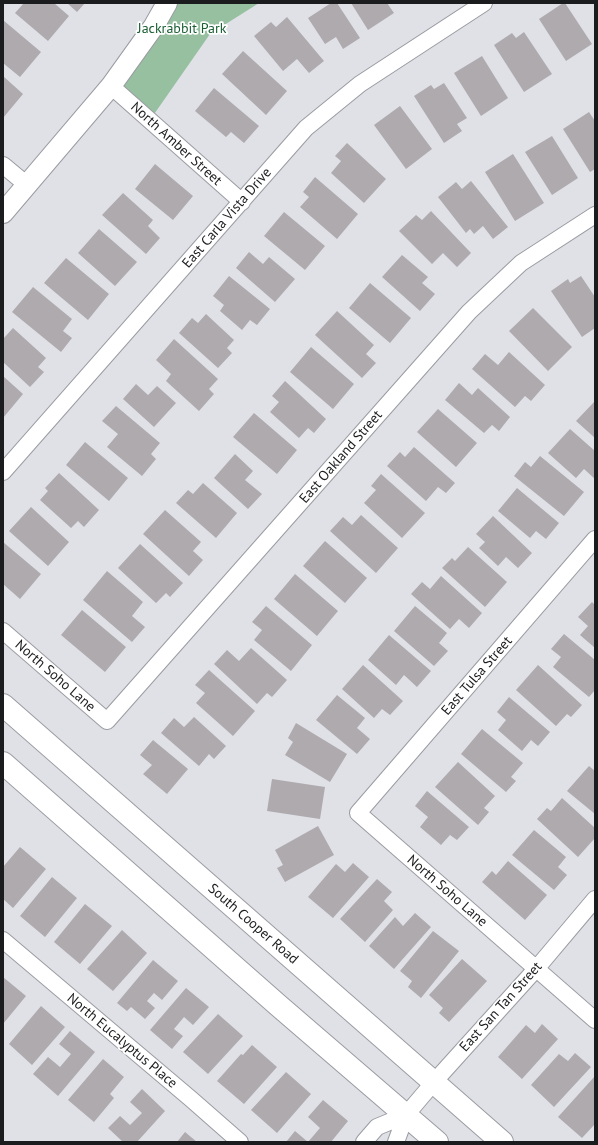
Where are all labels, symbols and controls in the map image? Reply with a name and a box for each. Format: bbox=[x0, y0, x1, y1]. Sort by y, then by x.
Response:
park label: Jackrabbit Park bbox=[138, 21, 226, 37]
street label: North Amber Street bbox=[127, 99, 225, 189]
street label: East Carla Vista Drive bbox=[179, 164, 275, 272]
street label: East Oakland Street bbox=[296, 407, 386, 507]
street label: East Tulsa Street bbox=[438, 633, 516, 719]
street label: North Soho Lane bbox=[11, 637, 99, 715]
street label: North Soho Lane bbox=[403, 852, 491, 930]
street label: South Cooper Road bbox=[204, 880, 302, 968]
street label: East San Tan Street bbox=[456, 959, 546, 1055]
street label: North Eucalyptus Place bbox=[64, 990, 180, 1092]

